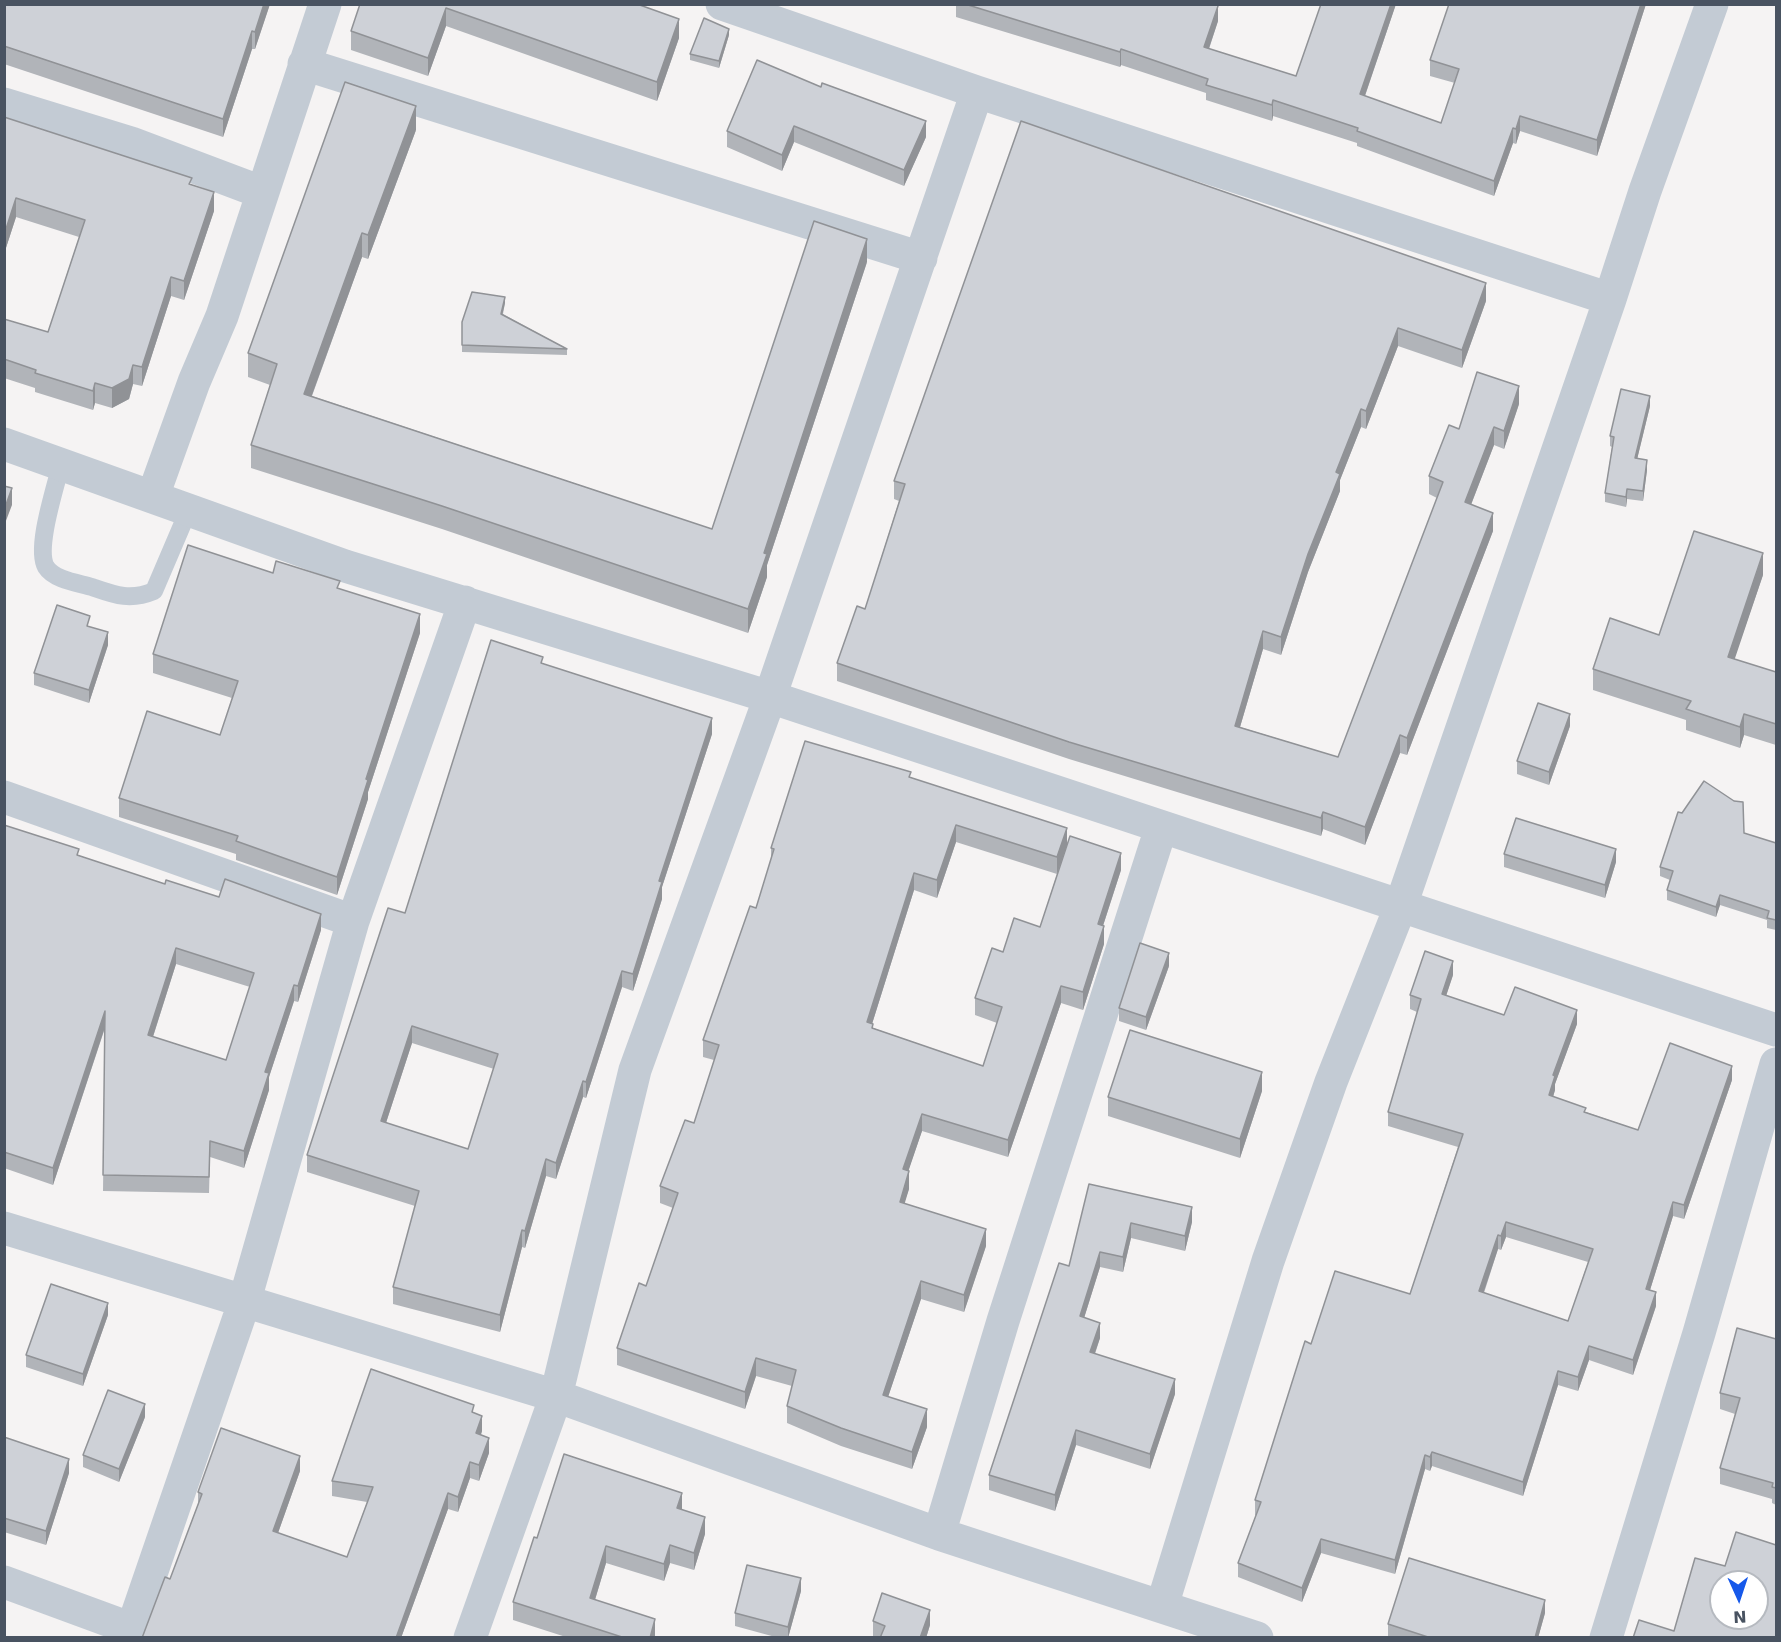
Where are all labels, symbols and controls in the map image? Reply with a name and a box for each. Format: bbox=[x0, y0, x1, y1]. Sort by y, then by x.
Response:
north arrow bbox=[1709, 1570, 1769, 1630]
text: N bbox=[1733, 1607, 1747, 1626]

